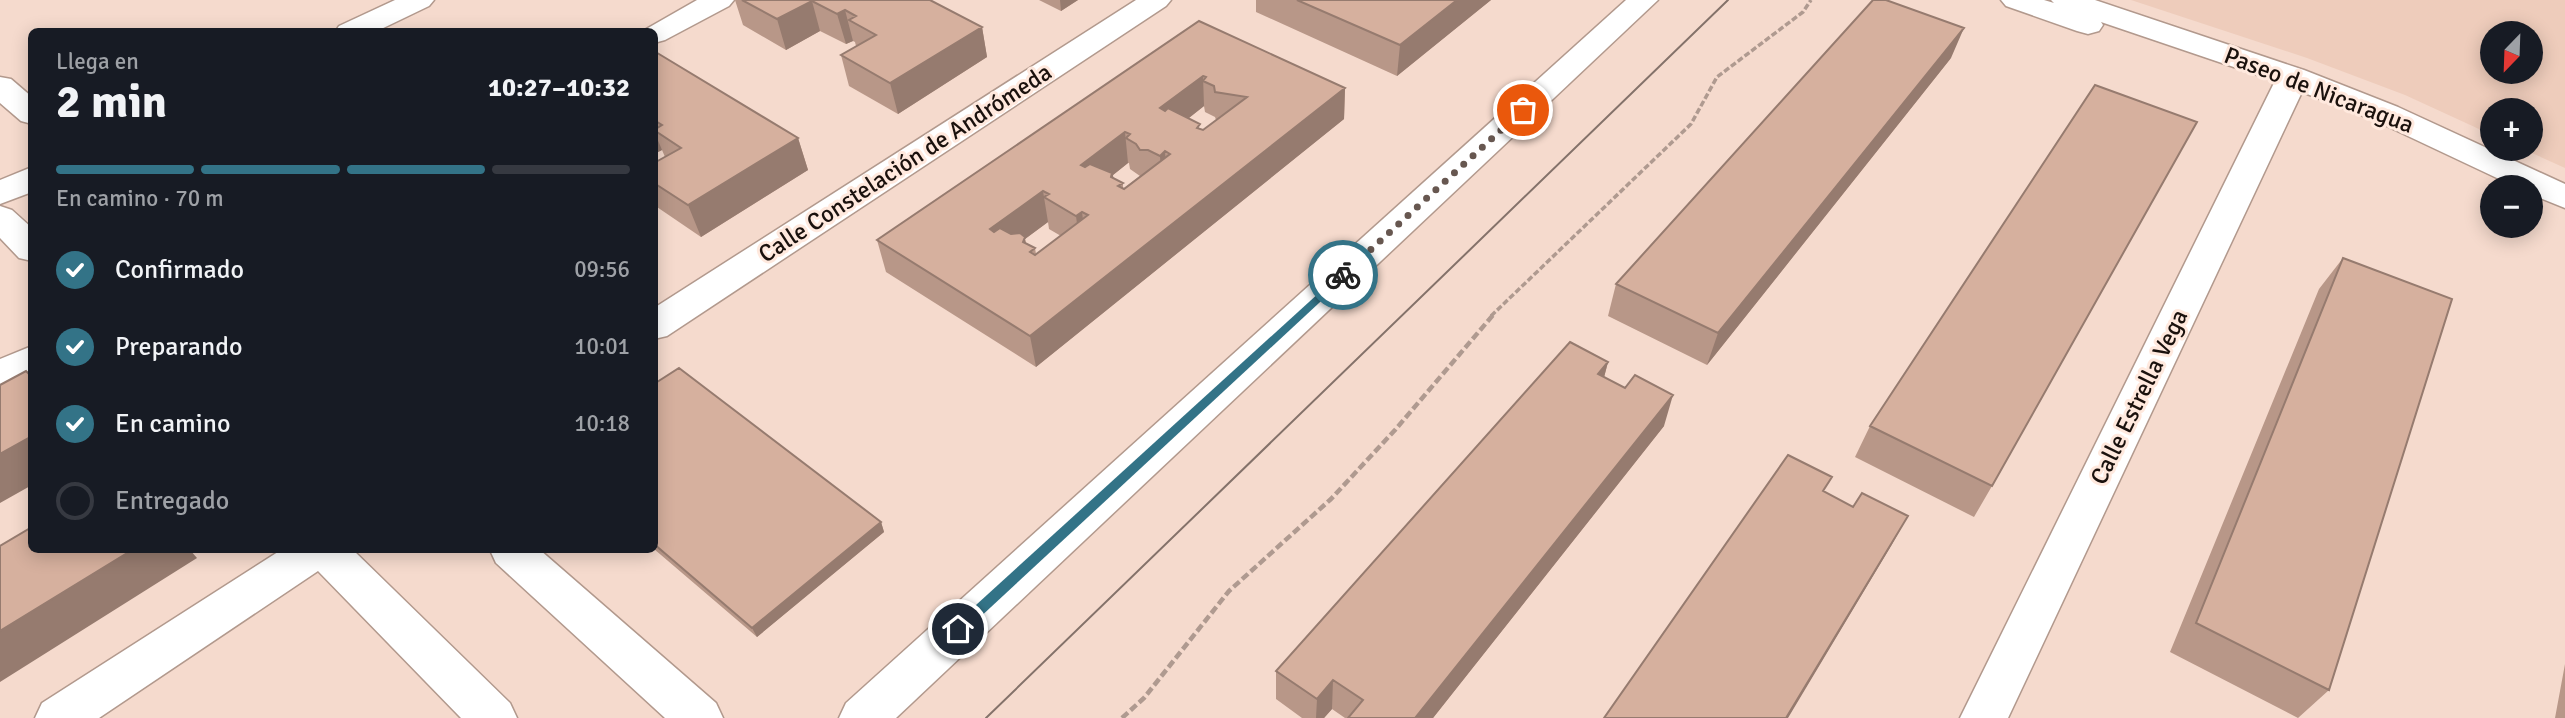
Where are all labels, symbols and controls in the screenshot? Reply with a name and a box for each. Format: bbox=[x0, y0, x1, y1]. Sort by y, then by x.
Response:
north arrow bbox=[2480, 21, 2543, 84]
map controls bbox=[2480, 21, 2543, 238]
street label: Paseo de Nicaragua bbox=[2220, 40, 2418, 140]
text: Llega en bbox=[56, 47, 139, 76]
street label: Calle Constelación de Andrómeda bbox=[753, 57, 1057, 269]
text: 10:27–10:32 bbox=[488, 72, 630, 104]
text: 2 min bbox=[56, 74, 167, 130]
pin bbox=[1493, 80, 1553, 140]
icon: bag bbox=[1504, 91, 1542, 129]
button: + bbox=[2480, 98, 2543, 161]
button: − bbox=[2480, 175, 2543, 238]
text: En camino · 70 m bbox=[56, 184, 224, 213]
courier bbox=[1308, 240, 1378, 310]
icon: check bbox=[56, 251, 94, 289]
text: Confirmado bbox=[115, 254, 244, 286]
text: 09:56 bbox=[574, 255, 630, 284]
icon: bike bbox=[1324, 256, 1362, 294]
street label: Calle Estrella Vega bbox=[2084, 305, 2194, 489]
icon: check bbox=[56, 328, 94, 366]
text: Preparando bbox=[115, 331, 242, 363]
text: 10:01 bbox=[574, 332, 630, 361]
icon: check bbox=[56, 405, 94, 443]
text: En camino bbox=[115, 408, 231, 440]
text: 10:18 bbox=[574, 409, 630, 438]
text: Entregado bbox=[115, 485, 229, 517]
pin bbox=[928, 599, 988, 659]
icon: home bbox=[939, 610, 977, 648]

